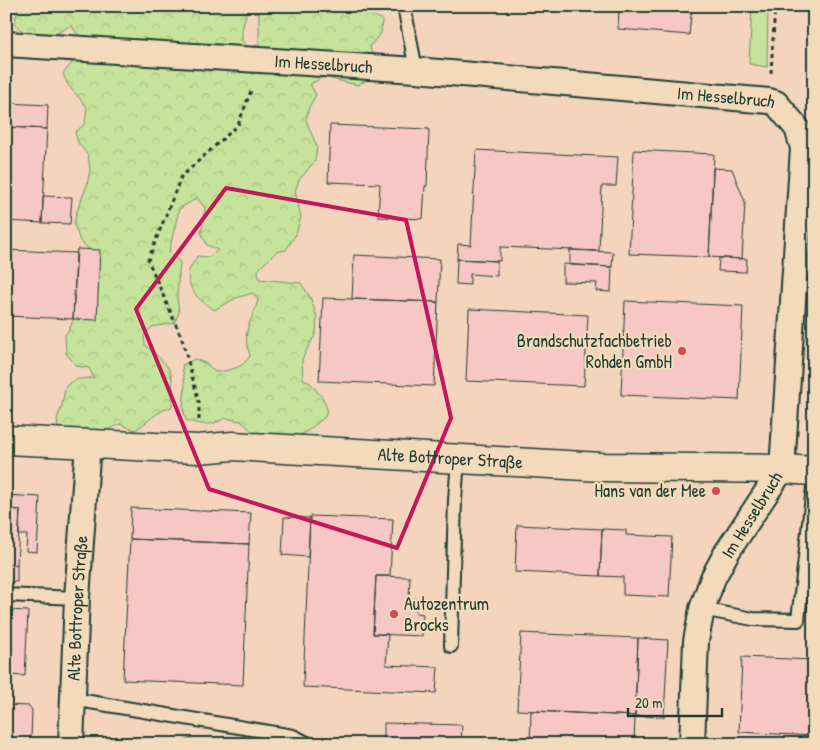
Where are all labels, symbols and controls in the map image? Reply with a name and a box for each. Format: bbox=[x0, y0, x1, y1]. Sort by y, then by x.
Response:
street label: Im Hesselbruch bbox=[274, 48, 374, 79]
street label: Im Hesselbruch bbox=[676, 80, 779, 114]
place label: Brandschutzfachbetrieb Rohden GmbH bbox=[517, 328, 672, 374]
marker: Brandschutzfachbetrieb Rohden GmbH bbox=[676, 345, 688, 357]
street label: Alte Bottroper Straße bbox=[377, 441, 524, 474]
street label: Im Hesselbruch bbox=[715, 466, 788, 563]
place label: Hans van der Mee bbox=[594, 478, 706, 503]
marker: Hans van der Mee bbox=[710, 485, 722, 497]
street label: Alte Bottroper Straße bbox=[61, 535, 93, 681]
place label: Autozentrum Brocks bbox=[404, 591, 489, 637]
marker: Autozentrum Brocks bbox=[388, 608, 400, 620]
scale bar bbox=[628, 685, 721, 717]
text: 20 m bbox=[635, 692, 662, 713]

